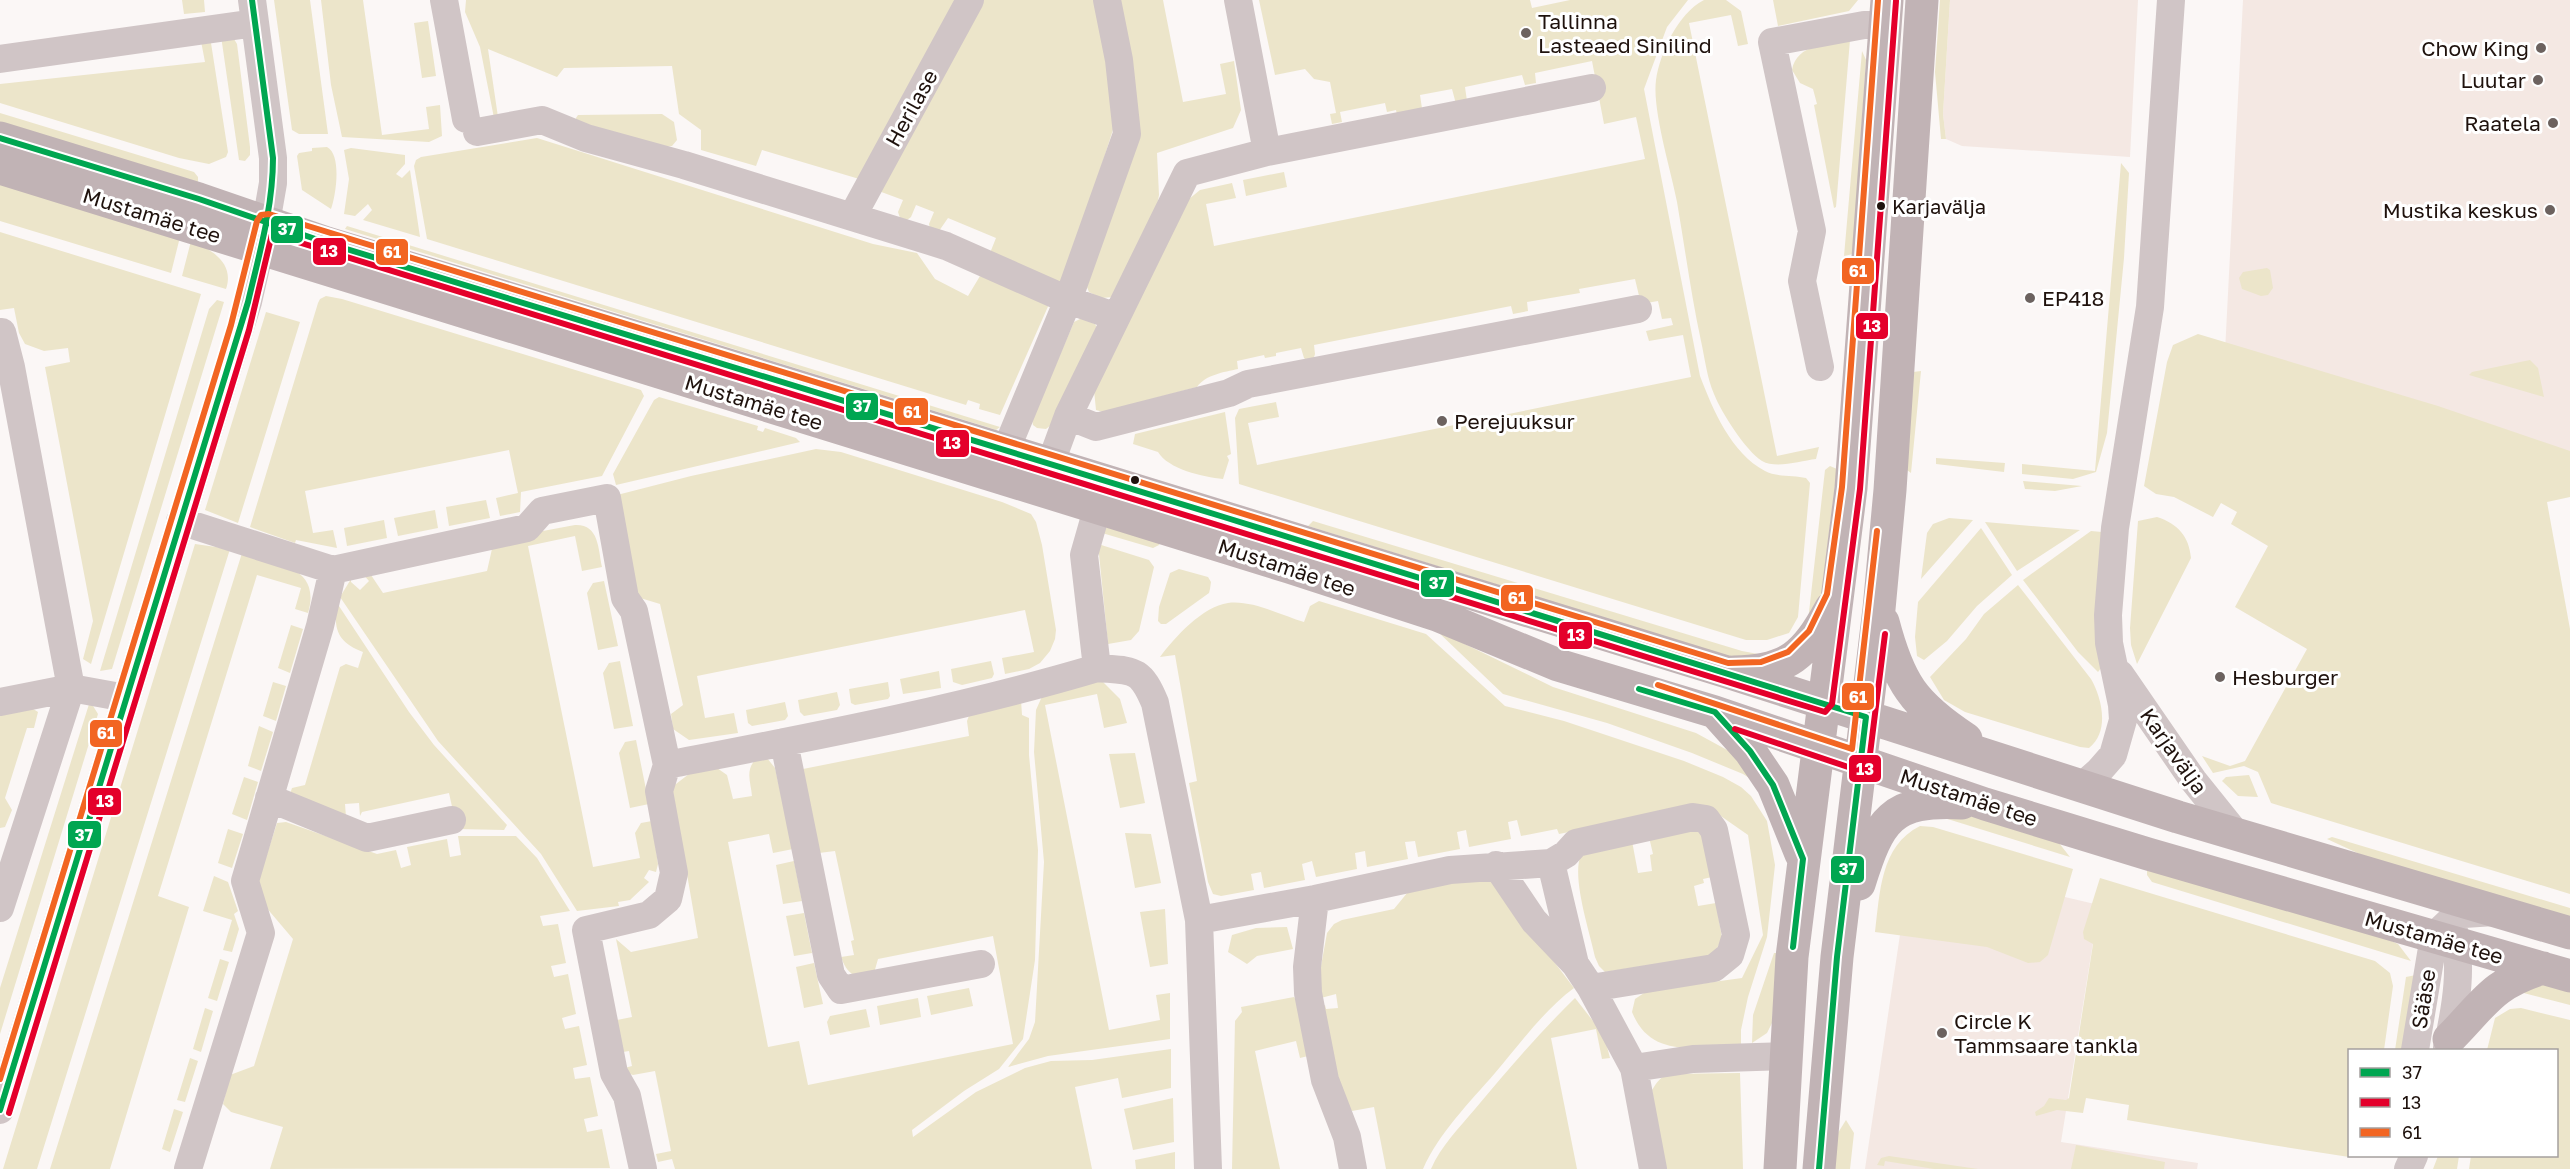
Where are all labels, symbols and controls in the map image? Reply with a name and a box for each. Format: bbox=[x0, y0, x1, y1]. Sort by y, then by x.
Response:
place label: Tallinna Lasteaed Sinilind bbox=[1538, 8, 1712, 58]
marker: Tallinna Lasteaed Sinilind bbox=[1519, 26, 1533, 40]
place label: Chow King bbox=[2421, 35, 2529, 61]
marker: Chow King bbox=[2534, 41, 2548, 55]
street label: Herilase bbox=[879, 65, 943, 151]
place label: Luutar bbox=[2461, 67, 2526, 93]
marker: Luutar bbox=[2531, 73, 2545, 87]
place label: Raatela bbox=[2464, 110, 2541, 136]
marker: Raatela bbox=[2546, 116, 2560, 130]
street label: Mustamäe tee bbox=[80, 182, 224, 248]
place label: Karjavälja bbox=[1892, 194, 1986, 218]
place label: Mustika keskus bbox=[2383, 197, 2538, 223]
marker: Karjavälja bbox=[1875, 200, 1887, 212]
marker: Mustika keskus bbox=[2543, 203, 2557, 217]
line badge: 37 bbox=[270, 215, 304, 244]
text: 37 bbox=[278, 219, 297, 239]
line badge: 13 bbox=[312, 237, 347, 266]
line badge: 61 bbox=[375, 238, 409, 266]
text: 13 bbox=[320, 241, 338, 261]
text: 61 bbox=[383, 242, 401, 262]
line badge: 61 bbox=[1841, 257, 1875, 285]
text: 61 bbox=[1849, 261, 1867, 281]
place label: EP418 bbox=[2042, 285, 2104, 311]
marker: EP418 bbox=[2023, 291, 2037, 305]
line badge: 13 bbox=[1855, 312, 1889, 340]
text: 13 bbox=[1863, 316, 1881, 336]
street label: Mustamäe tee bbox=[682, 369, 826, 435]
line badge: 37 bbox=[845, 392, 879, 421]
text: 37 bbox=[853, 396, 872, 416]
line badge: 61 bbox=[894, 397, 929, 426]
text: 61 bbox=[903, 402, 921, 422]
place label: Perejuuksur bbox=[1454, 408, 1575, 434]
marker: Perejuuksur bbox=[1435, 414, 1449, 428]
line badge: 13 bbox=[935, 429, 970, 458]
text: 13 bbox=[943, 433, 961, 453]
unlabelled marker bbox=[1129, 474, 1141, 486]
street label: Mustamäe tee bbox=[1215, 533, 1359, 601]
line badge: 37 bbox=[1420, 569, 1455, 598]
text: 37 bbox=[1429, 573, 1448, 593]
line badge: 61 bbox=[1500, 584, 1534, 612]
text: 61 bbox=[1508, 588, 1526, 608]
line badge: 13 bbox=[1558, 621, 1593, 650]
text: 13 bbox=[1567, 625, 1585, 645]
place label: Hesburger bbox=[2232, 664, 2338, 690]
marker: Hesburger bbox=[2213, 670, 2227, 684]
line badge: 61 bbox=[1841, 682, 1875, 711]
text: 61 bbox=[1849, 687, 1867, 707]
street label: Karjavälja bbox=[2135, 703, 2213, 799]
line badge: 61 bbox=[89, 719, 123, 748]
text: 61 bbox=[97, 723, 115, 743]
line badge: 13 bbox=[1848, 754, 1882, 783]
text: 13 bbox=[1856, 759, 1874, 779]
street label: Mustamäe tee bbox=[1897, 763, 2041, 831]
line badge: 13 bbox=[87, 787, 122, 816]
text: 13 bbox=[96, 791, 114, 811]
line badge: 37 bbox=[67, 820, 102, 849]
text: 37 bbox=[75, 825, 94, 845]
line badge: 37 bbox=[1830, 855, 1865, 884]
text: 37 bbox=[1839, 859, 1858, 879]
street label: Mustamäe tee bbox=[2362, 905, 2506, 969]
street label: Sääse bbox=[2405, 967, 2441, 1031]
place label: Circle K Tammsaare tankla bbox=[1954, 1008, 2138, 1058]
marker: Circle K Tammsaare tankla bbox=[1935, 1026, 1949, 1040]
legend bbox=[2348, 1049, 2558, 1157]
text: 37 bbox=[2402, 1061, 2422, 1083]
text: 13 bbox=[2402, 1091, 2421, 1113]
text: 61 bbox=[2402, 1121, 2422, 1143]

